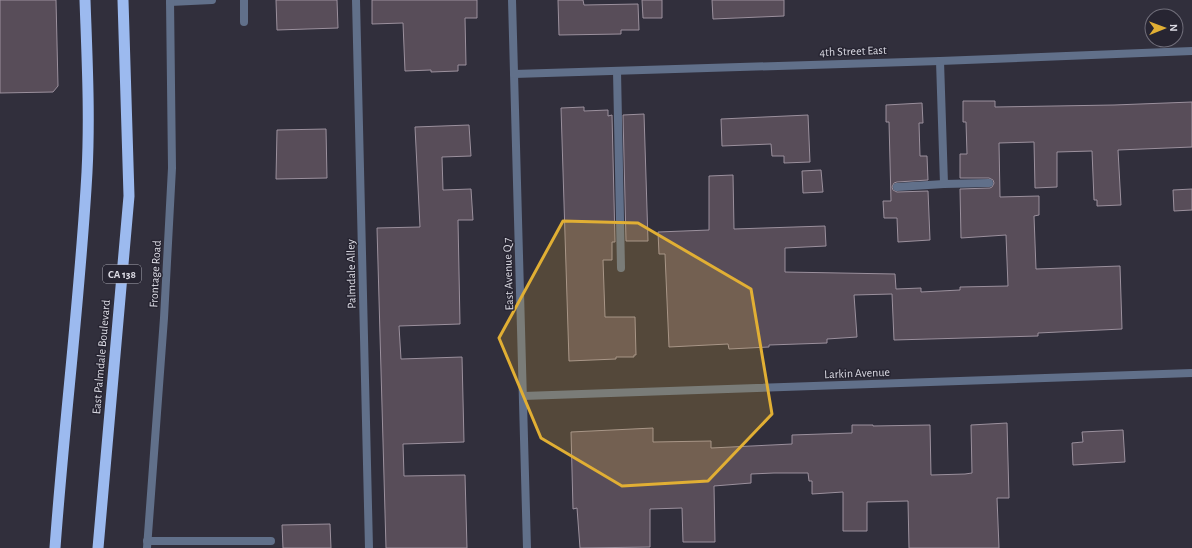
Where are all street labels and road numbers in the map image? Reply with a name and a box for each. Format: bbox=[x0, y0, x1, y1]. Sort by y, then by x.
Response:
street label: 4th Street East bbox=[819, 44, 887, 58]
street label: East Avenue Q 7 bbox=[501, 237, 516, 311]
street label: Palmdale Alley bbox=[344, 239, 359, 309]
street label: Frontage Road bbox=[147, 240, 163, 308]
road number: CA 138 bbox=[103, 265, 141, 283]
street label: East Palmdale Boulevard bbox=[90, 299, 112, 415]
street label: Larkin Avenue bbox=[824, 366, 890, 380]

